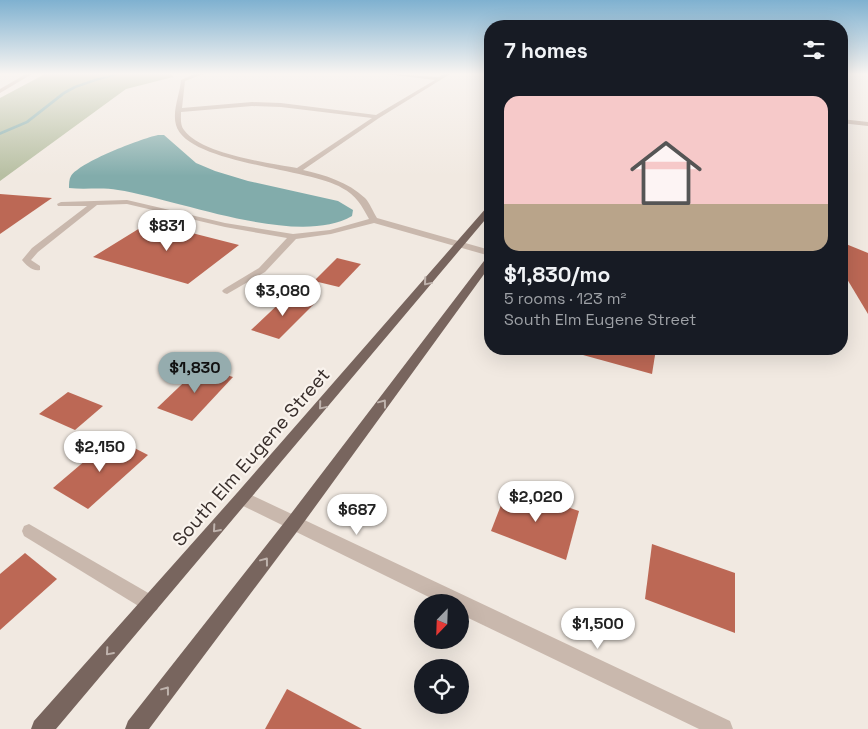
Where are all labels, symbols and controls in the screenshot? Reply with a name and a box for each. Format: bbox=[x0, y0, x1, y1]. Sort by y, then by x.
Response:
icon: filters bbox=[800, 36, 828, 64]
text: 7 homes bbox=[504, 37, 588, 64]
icon: home bbox=[621, 128, 711, 218]
pin: $831 bbox=[137, 210, 197, 252]
text: $831 bbox=[149, 215, 185, 236]
text: $1,830/mo bbox=[504, 261, 610, 288]
pin: $3,080 bbox=[242, 274, 324, 317]
one-way arrow bbox=[424, 276, 433, 285]
text: $3,080 bbox=[256, 280, 310, 301]
text: 5 rooms · 123 m² bbox=[504, 288, 626, 309]
text: South Elm Eugene Street bbox=[504, 309, 696, 330]
pin: $1,830 bbox=[154, 352, 236, 394]
text: $1,830 bbox=[169, 357, 221, 378]
street label: South Elm Eugene Street bbox=[167, 363, 335, 551]
one-way arrow bbox=[377, 399, 386, 409]
one-way arrow bbox=[319, 400, 327, 409]
pin: $2,150 bbox=[59, 430, 141, 473]
text: $2,150 bbox=[75, 436, 125, 457]
pin: $2,020 bbox=[495, 480, 577, 523]
text: $2,020 bbox=[509, 486, 563, 507]
pin: $687 bbox=[327, 494, 387, 536]
text: $687 bbox=[338, 499, 376, 520]
one-way arrow bbox=[213, 524, 222, 533]
one-way arrow bbox=[259, 558, 267, 567]
north arrow bbox=[414, 594, 469, 649]
map controls bbox=[414, 594, 469, 714]
pin: $1,500 bbox=[557, 608, 639, 650]
text: $1,500 bbox=[572, 613, 624, 634]
one-way arrow bbox=[106, 646, 115, 655]
button: locate bbox=[414, 659, 469, 714]
one-way arrow bbox=[160, 686, 169, 696]

